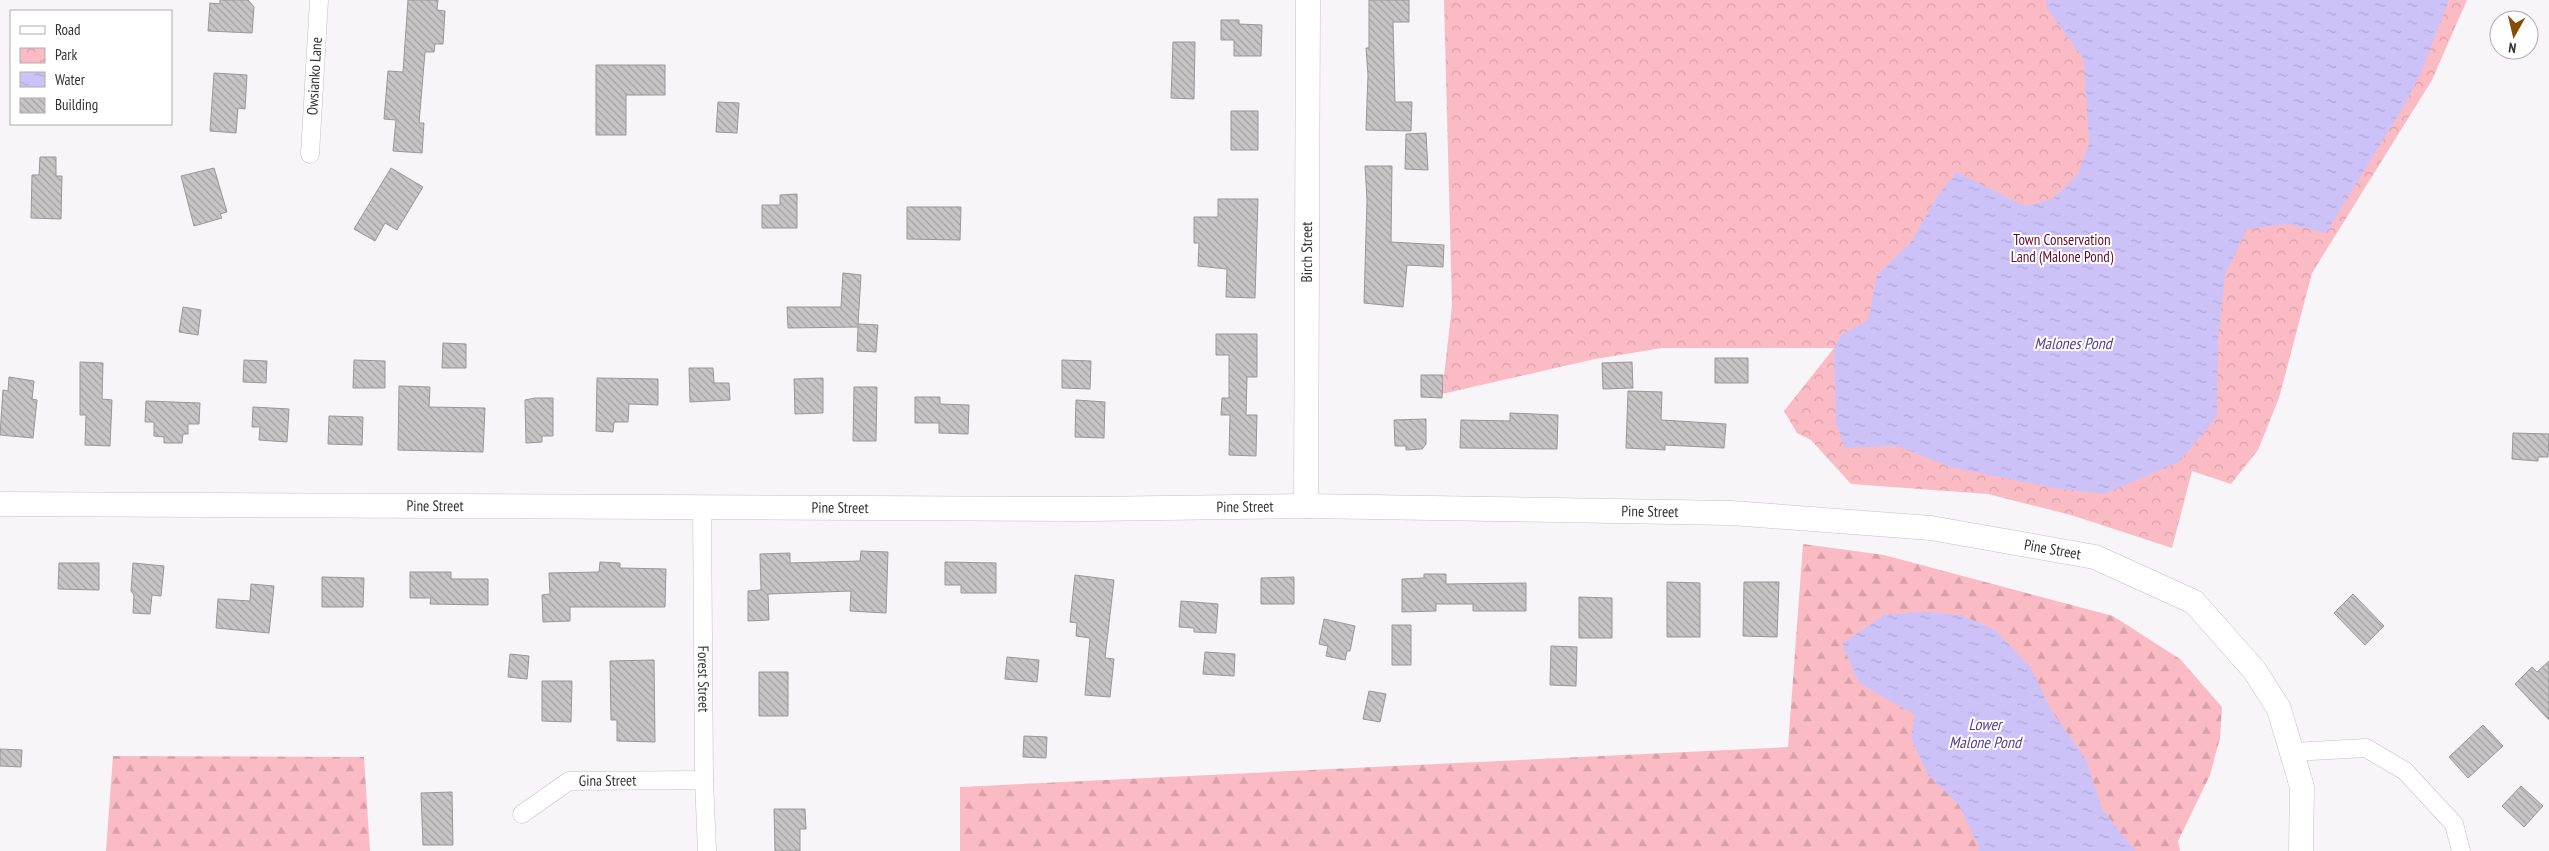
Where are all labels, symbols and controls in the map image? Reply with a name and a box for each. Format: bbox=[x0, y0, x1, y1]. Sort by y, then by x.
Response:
legend bbox=[10, 10, 172, 125]
north arrow bbox=[2489, 10, 2539, 60]
text: Road bbox=[55, 20, 81, 39]
street label: Owsianko Lane bbox=[302, 36, 326, 116]
text: N bbox=[2507, 38, 2517, 57]
text: Park bbox=[55, 45, 77, 64]
text: Water bbox=[55, 70, 86, 89]
text: Building bbox=[55, 95, 98, 114]
street label: Birch Street bbox=[1297, 222, 1316, 282]
park label: Town Conservation Land (Malone Pond) bbox=[2011, 230, 2114, 266]
water label: Malones Pond bbox=[2034, 333, 2114, 353]
street label: Pine Street bbox=[406, 496, 464, 515]
street label: Pine Street bbox=[1216, 496, 1274, 516]
street label: Pine Street bbox=[811, 498, 869, 517]
street label: Pine Street bbox=[1621, 501, 1679, 521]
street label: Pine Street bbox=[2023, 535, 2082, 563]
street label: Forest Street bbox=[694, 646, 714, 712]
water label: Lower Malone Pond bbox=[1949, 714, 2023, 752]
street label: Gina Street bbox=[579, 771, 636, 790]

